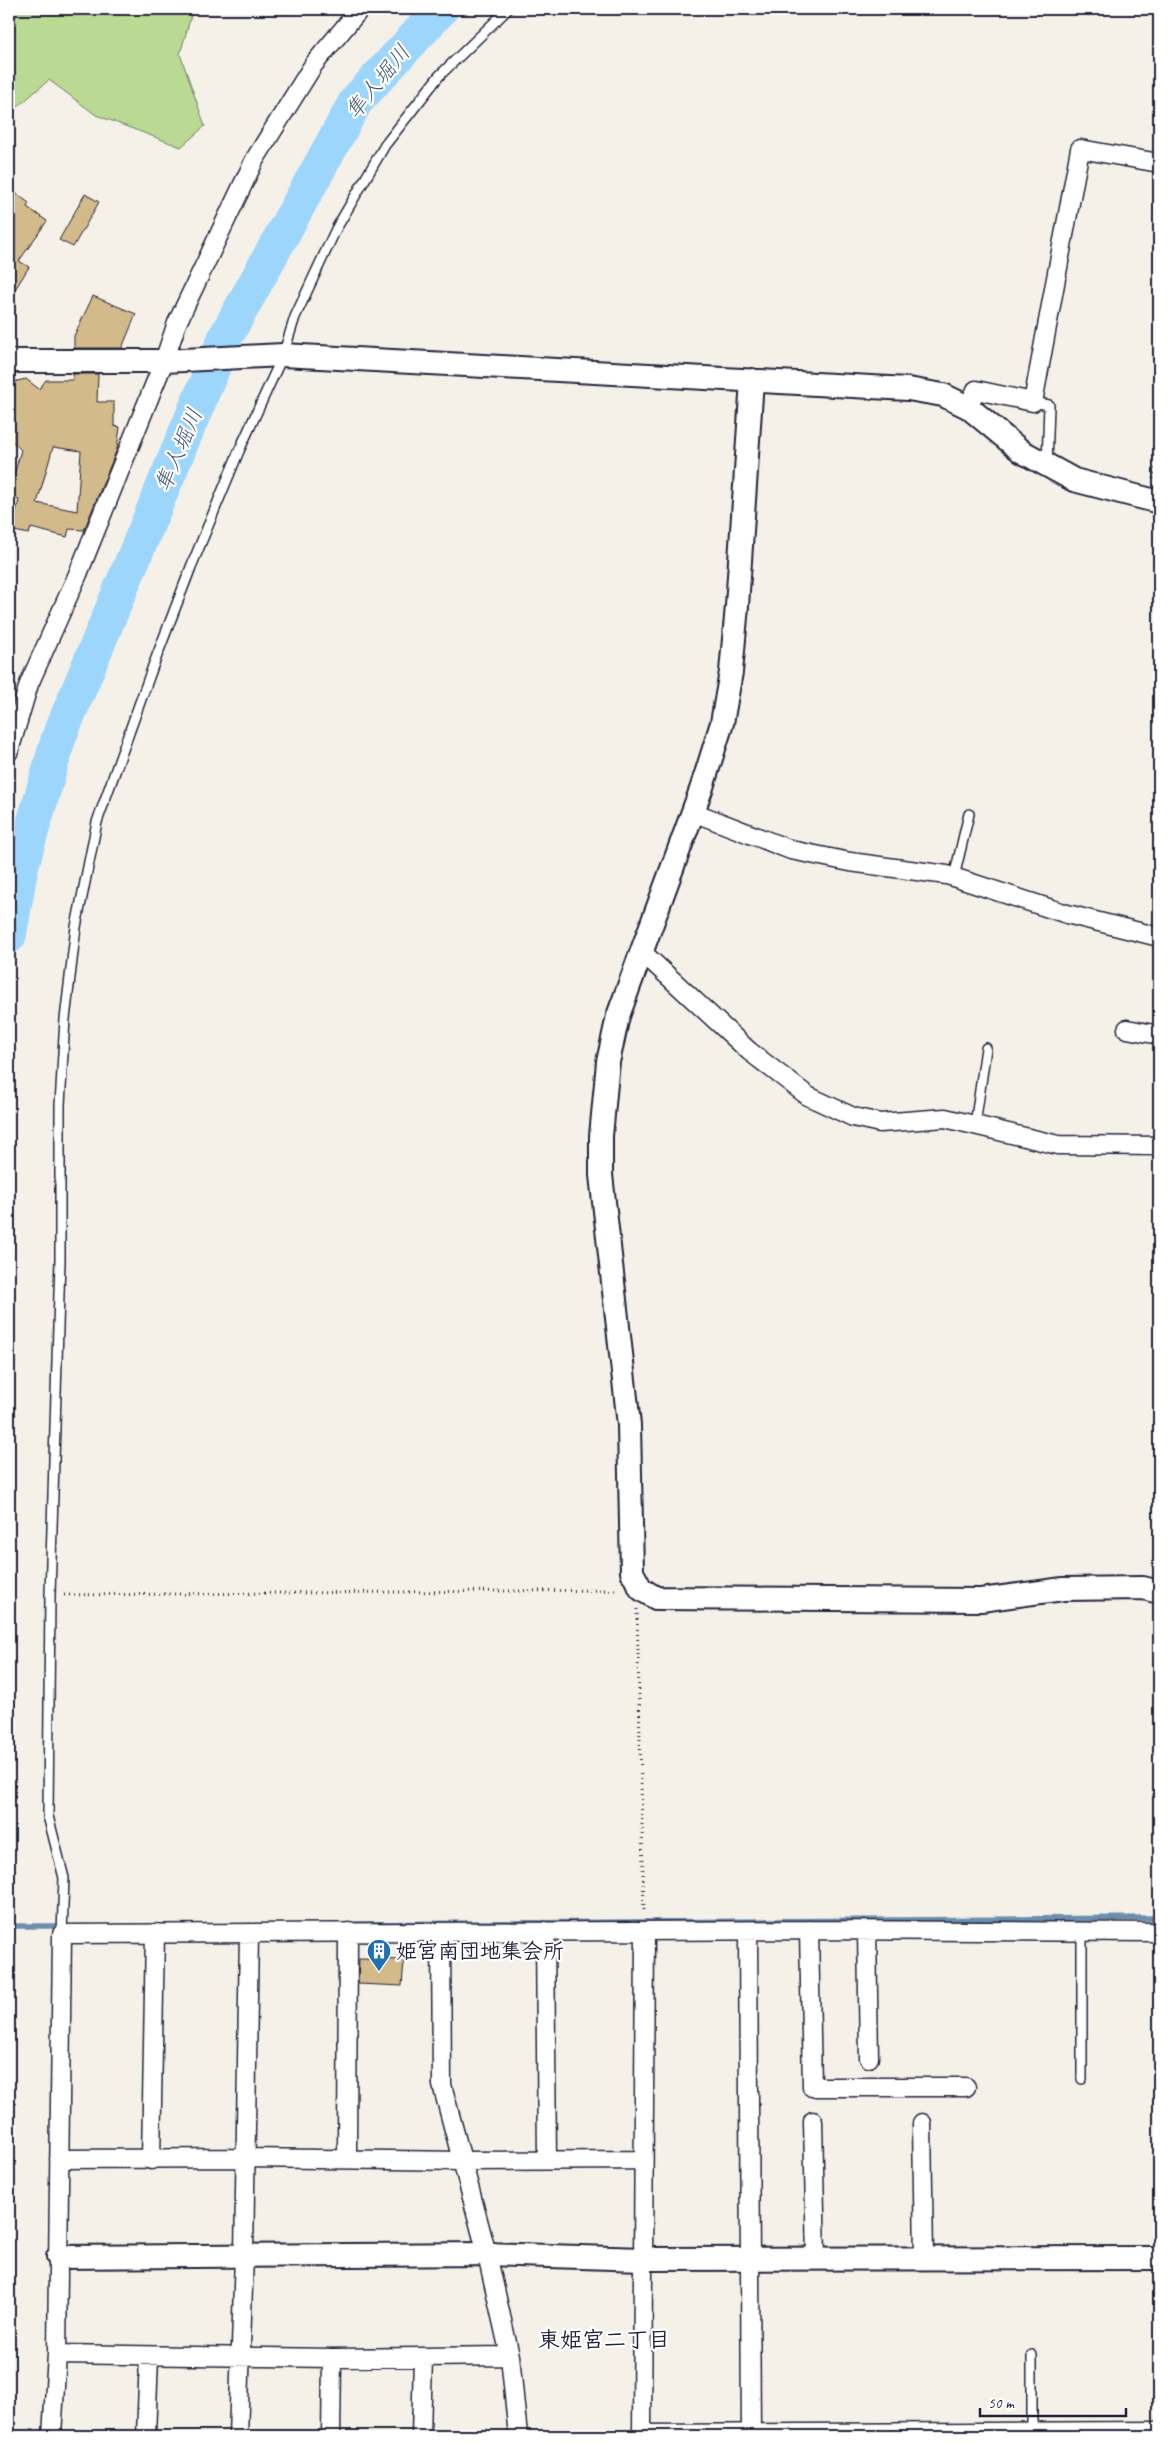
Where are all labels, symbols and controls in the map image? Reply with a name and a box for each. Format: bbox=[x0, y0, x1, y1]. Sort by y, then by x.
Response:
water label: 隼人堀川 bbox=[339, 39, 417, 125]
water label: 隼人堀川 bbox=[149, 404, 209, 496]
building icon: 姫宮南団地集会所 bbox=[366, 1938, 392, 1972]
place label: 姫宮南団地集会所 bbox=[396, 1938, 564, 1964]
district label: 東姫宮二丁目 bbox=[538, 2326, 670, 2354]
scale bar bbox=[980, 2385, 1127, 2417]
text: 50 m bbox=[988, 2394, 1015, 2413]

